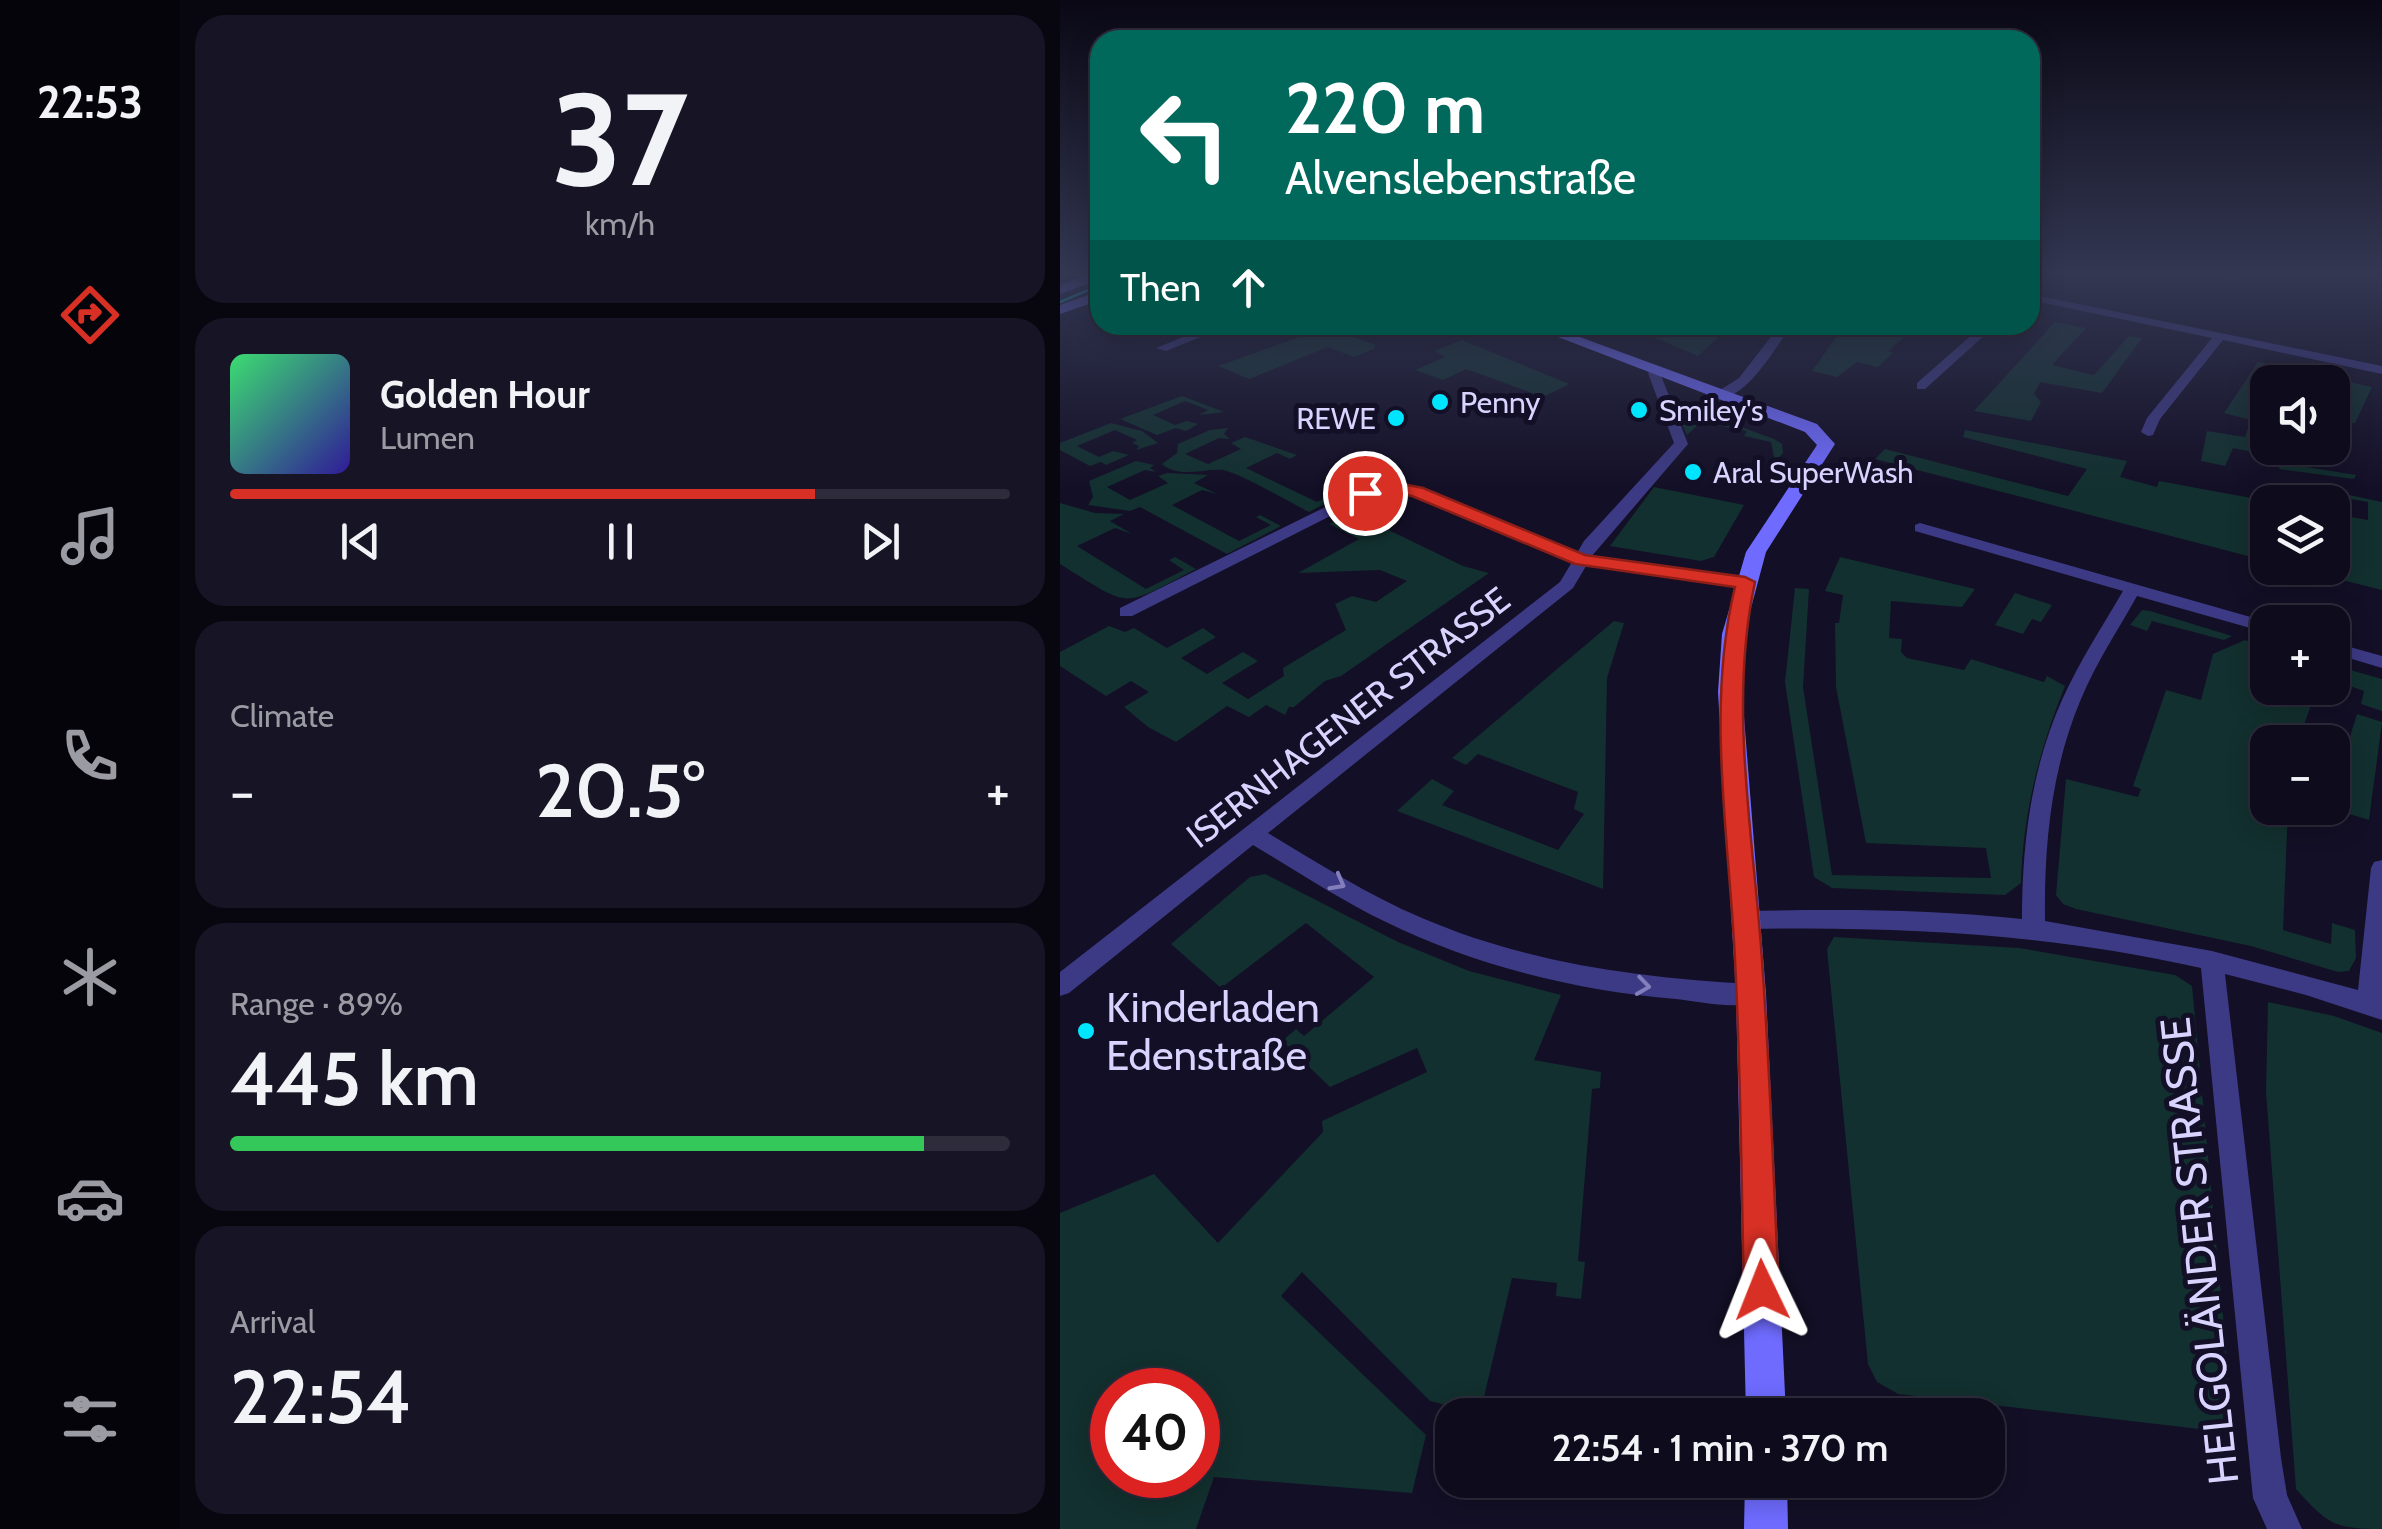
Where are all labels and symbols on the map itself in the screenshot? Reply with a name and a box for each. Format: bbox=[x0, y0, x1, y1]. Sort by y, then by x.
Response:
place label: Penny bbox=[1460, 384, 1540, 421]
marker: Penny bbox=[1429, 391, 1451, 413]
place label: Smiley's bbox=[1659, 392, 1764, 429]
marker: Smiley's bbox=[1628, 399, 1650, 421]
place label: REWE bbox=[1296, 400, 1376, 437]
marker: REWE bbox=[1385, 407, 1407, 429]
pin bbox=[1323, 451, 1408, 536]
place label: Aral SuperWash bbox=[1713, 454, 1914, 491]
marker: Aral SuperWash bbox=[1682, 461, 1704, 483]
street label: ISERNHAGENER STRASSE bbox=[1178, 577, 1518, 857]
one-way arrow bbox=[1327, 870, 1345, 890]
one-way arrow bbox=[1636, 975, 1652, 996]
place label: Kinderladen Edenstraße bbox=[1106, 981, 1320, 1081]
street label: HELGOLÄNDER STRASSE bbox=[2149, 1015, 2249, 1487]
marker: Kinderladen Edenstraße bbox=[1075, 1020, 1097, 1042]
position arrow bbox=[1710, 1238, 1814, 1342]
speed limit sign: 40 bbox=[1090, 1368, 1220, 1498]

